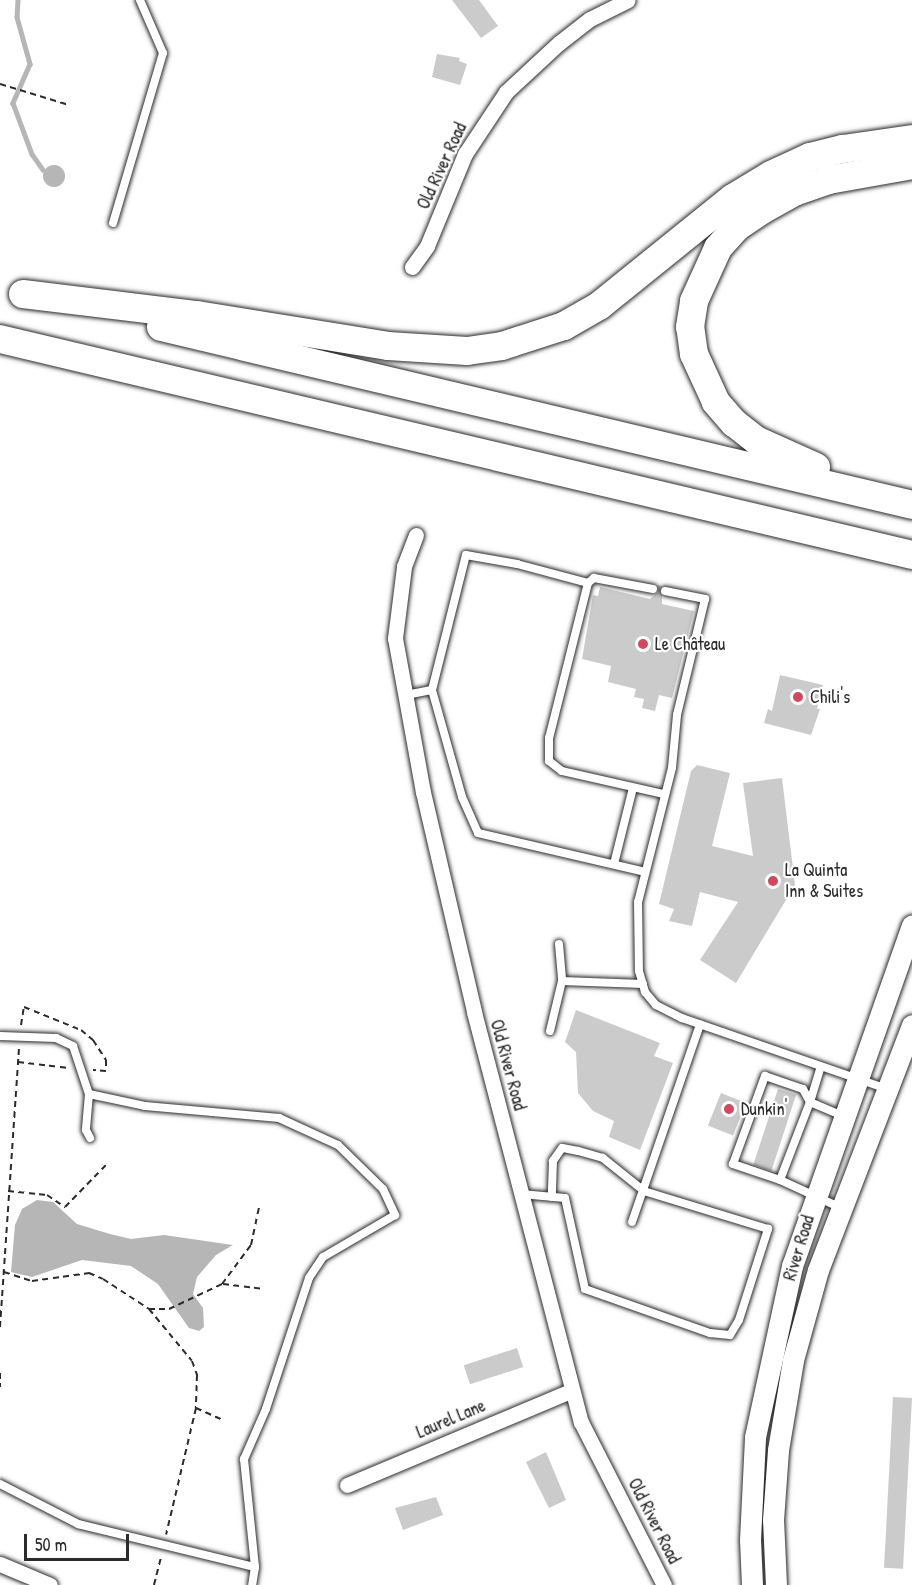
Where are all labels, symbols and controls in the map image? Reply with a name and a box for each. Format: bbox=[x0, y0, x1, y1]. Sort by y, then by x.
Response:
street label: Old River Road bbox=[413, 119, 471, 213]
place label: Le Château bbox=[655, 633, 725, 655]
marker: Le Château bbox=[636, 637, 650, 651]
place label: Chili's bbox=[810, 686, 850, 708]
marker: Chili's bbox=[791, 690, 805, 704]
place label: La Quinta Inn & Suites bbox=[785, 860, 863, 902]
marker: La Quinta Inn & Suites bbox=[766, 874, 780, 888]
street label: Old River Road bbox=[486, 1017, 530, 1113]
place label: Dunkin' bbox=[741, 1098, 787, 1120]
marker: Dunkin' bbox=[722, 1102, 736, 1116]
street label: River Road bbox=[779, 1213, 819, 1283]
street label: Laurel Lane bbox=[413, 1395, 489, 1443]
street label: Old River Road bbox=[623, 1475, 685, 1567]
scale bar bbox=[27, 1522, 132, 1560]
text: 50 m bbox=[35, 1532, 67, 1557]

